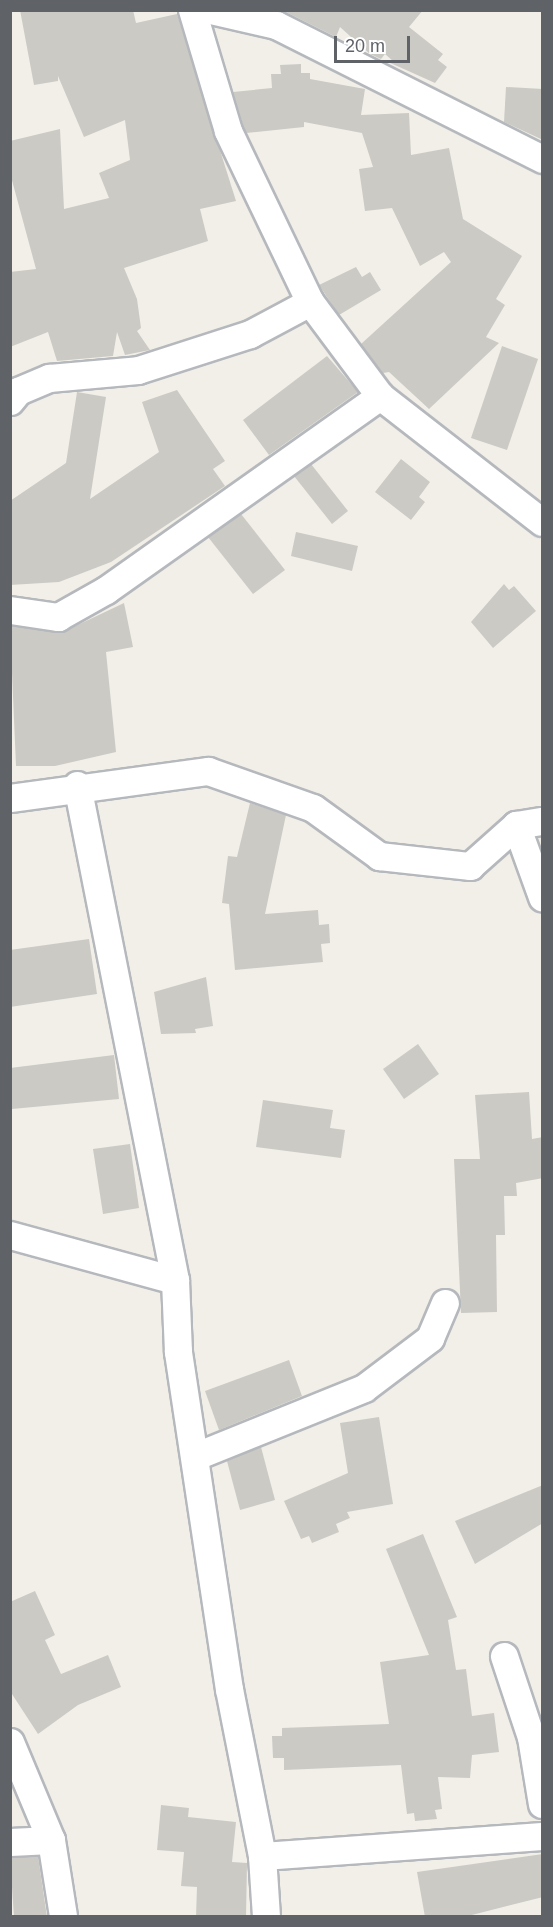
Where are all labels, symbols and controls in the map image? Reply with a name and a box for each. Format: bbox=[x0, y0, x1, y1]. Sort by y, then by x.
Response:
scale bar bbox=[337, 24, 414, 62]
text: 20 m bbox=[345, 36, 385, 56]

